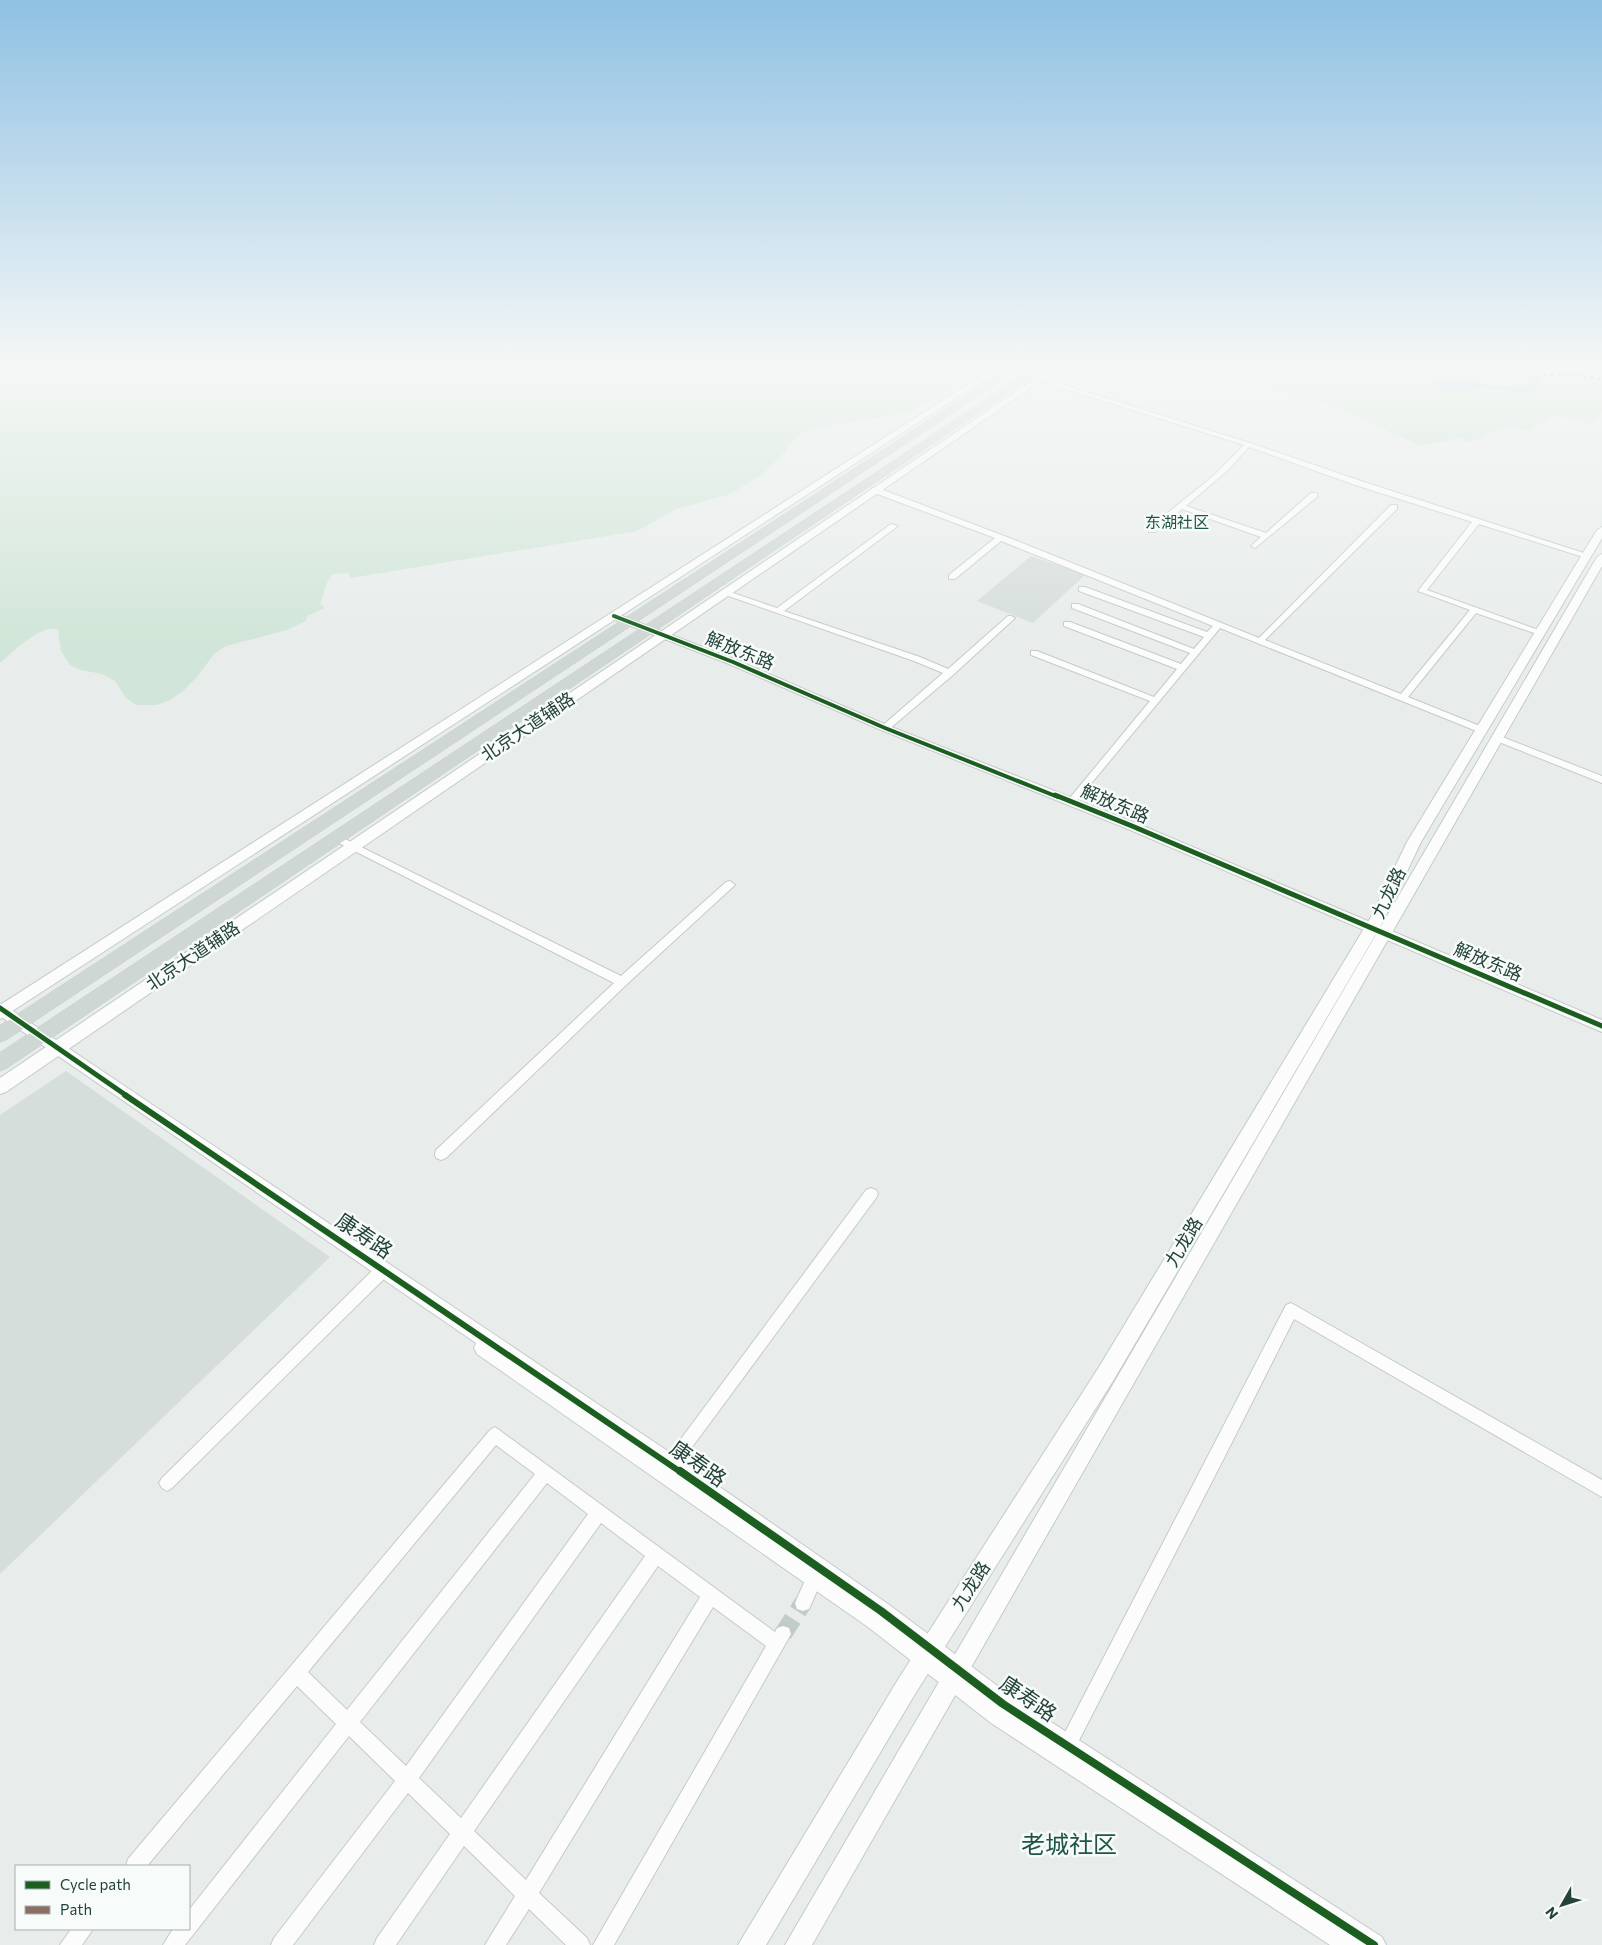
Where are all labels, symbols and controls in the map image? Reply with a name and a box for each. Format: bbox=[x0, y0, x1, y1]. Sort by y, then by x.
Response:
district label: 东湖社区 bbox=[1145, 512, 1209, 531]
street label: 解放东路 bbox=[703, 626, 778, 674]
street label: 北京大道辅路 bbox=[477, 687, 578, 765]
street label: 解放东路 bbox=[1078, 779, 1153, 827]
street label: 九龙路 bbox=[1366, 863, 1410, 922]
street label: 北京大道辅路 bbox=[142, 916, 243, 994]
street label: 解放东路 bbox=[1451, 937, 1526, 985]
street label: 康寿路 bbox=[332, 1207, 398, 1263]
street label: 九龙路 bbox=[1160, 1213, 1206, 1270]
street label: 康寿路 bbox=[666, 1434, 732, 1491]
street label: 九龙路 bbox=[946, 1557, 994, 1614]
street label: 康寿路 bbox=[996, 1670, 1062, 1726]
district label: 老城社区 bbox=[1021, 1829, 1117, 1858]
legend bbox=[15, 1865, 190, 1930]
text: Cycle path bbox=[60, 1875, 131, 1893]
north arrow bbox=[1537, 1880, 1587, 1930]
text: Path bbox=[60, 1900, 92, 1918]
text: N bbox=[1542, 1904, 1561, 1923]

